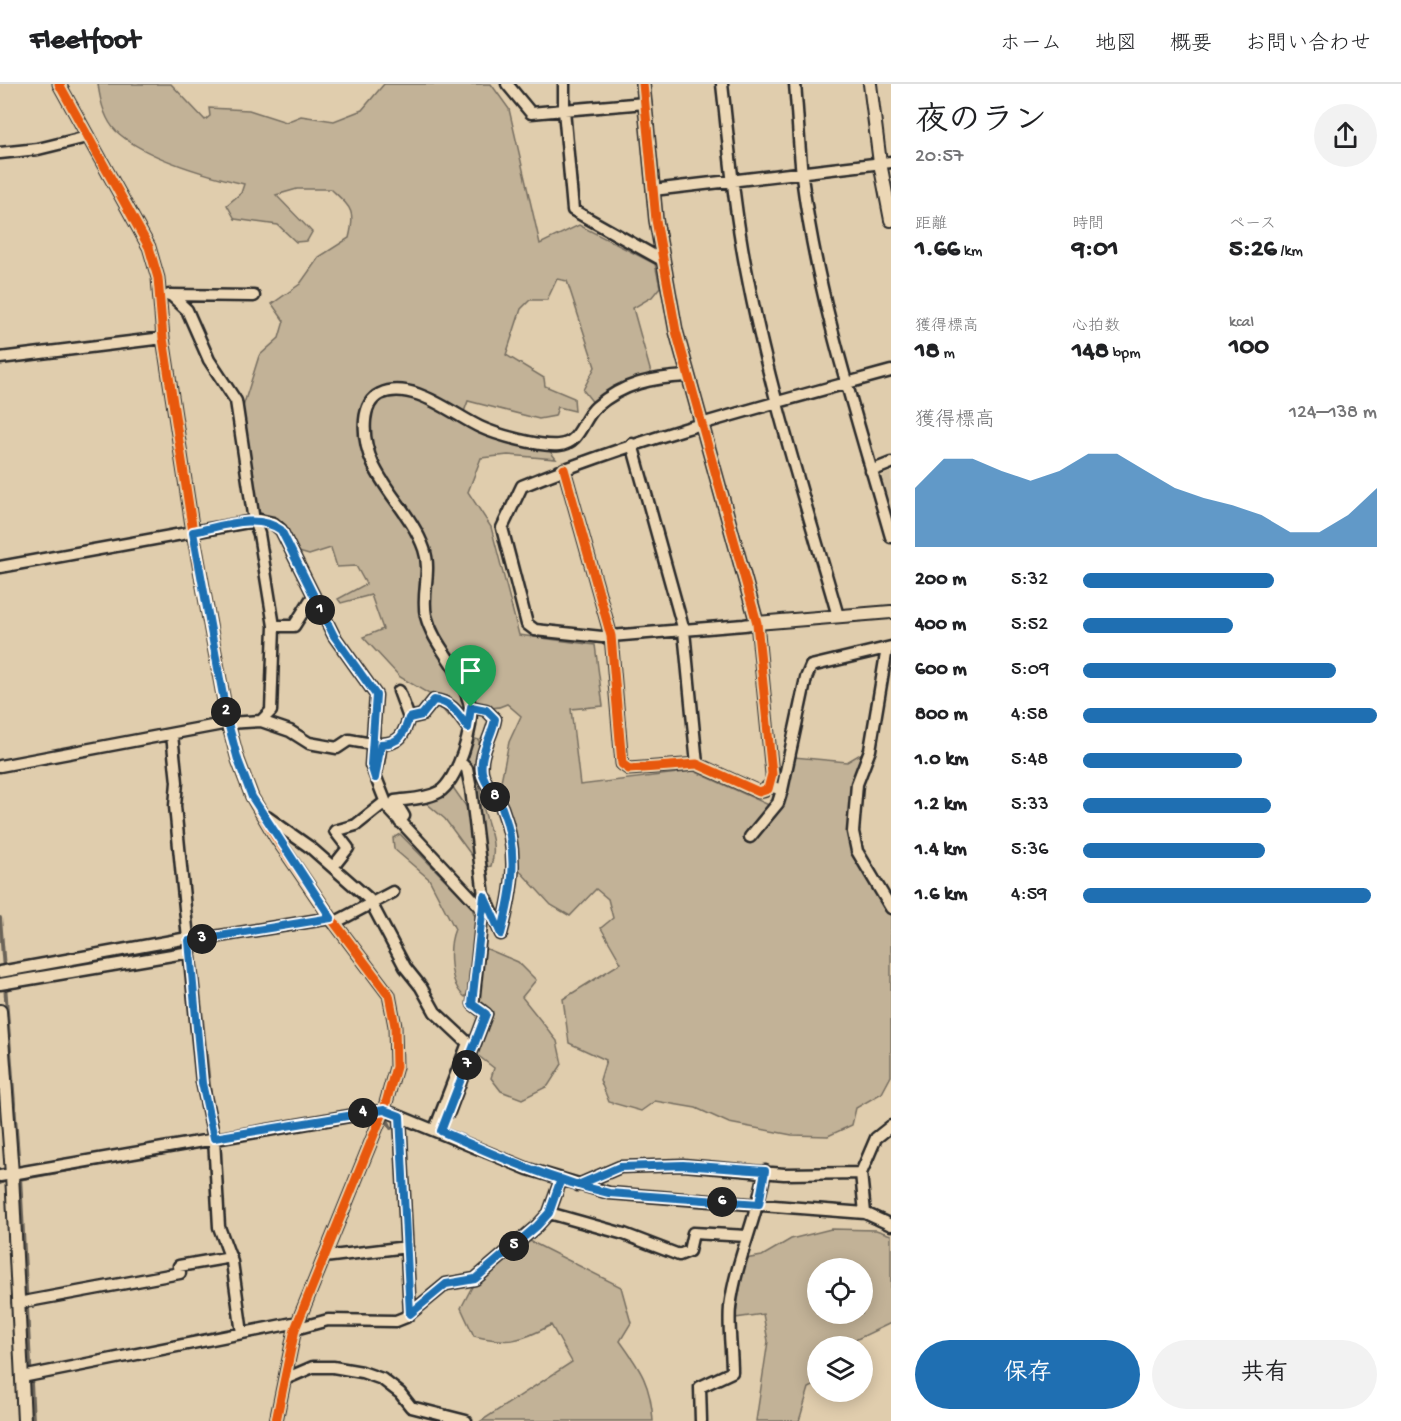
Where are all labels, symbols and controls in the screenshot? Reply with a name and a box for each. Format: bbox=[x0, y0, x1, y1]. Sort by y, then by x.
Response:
text: Fleetfoot bbox=[30, 25, 140, 58]
text: ホーム bbox=[1000, 33, 1062, 58]
text: 地図 bbox=[1095, 33, 1137, 58]
text: 概要 bbox=[1170, 33, 1212, 58]
text: お問い合わせ bbox=[1245, 33, 1371, 58]
text: 夜のラン bbox=[915, 104, 1047, 142]
button: share bbox=[1314, 104, 1377, 167]
text: 20:57 bbox=[915, 146, 963, 169]
text: 距離 bbox=[915, 216, 947, 235]
text: 時間 bbox=[1072, 216, 1104, 235]
text: ペース bbox=[1229, 216, 1276, 235]
text: 1.66 bbox=[915, 235, 960, 266]
text: 9:01 bbox=[1072, 235, 1118, 266]
text: 5:26 bbox=[1229, 235, 1277, 266]
text: km bbox=[960, 243, 982, 262]
text: /km bbox=[1277, 243, 1303, 262]
text: kcal bbox=[1229, 314, 1254, 333]
text: 獲得標高 bbox=[915, 318, 979, 337]
text: 心拍数 bbox=[1072, 318, 1120, 337]
text: 100 bbox=[1229, 333, 1269, 364]
text: 18 bbox=[915, 337, 940, 368]
text: 148 bbox=[1072, 337, 1109, 368]
text: m bbox=[940, 345, 955, 364]
text: bpm bbox=[1109, 345, 1141, 364]
text: 124–138 m bbox=[1289, 402, 1377, 425]
text: 獲得標高 bbox=[915, 410, 995, 433]
text: 200 m bbox=[915, 569, 966, 592]
text: 5:32 bbox=[1011, 569, 1048, 592]
pin: 1 bbox=[305, 595, 335, 625]
text: 1 bbox=[317, 600, 323, 619]
text: 400 m bbox=[915, 614, 966, 637]
text: 5:52 bbox=[1011, 614, 1048, 637]
pin bbox=[445, 645, 496, 707]
icon: arrive bbox=[454, 654, 487, 687]
text: 600 m bbox=[915, 659, 967, 682]
text: 5:09 bbox=[1011, 659, 1049, 682]
pin: 2 bbox=[211, 697, 241, 727]
text: 2 bbox=[222, 702, 230, 721]
text: 800 m bbox=[915, 704, 968, 727]
text: 4:58 bbox=[1011, 704, 1048, 727]
text: 1.0 km bbox=[915, 749, 969, 772]
text: 5:48 bbox=[1011, 749, 1048, 772]
pin: 8 bbox=[480, 782, 510, 812]
text: 8 bbox=[491, 787, 499, 806]
text: 1.2 km bbox=[915, 794, 967, 817]
text: 5:33 bbox=[1011, 794, 1049, 817]
text: 1.4 km bbox=[915, 839, 967, 862]
text: 5:36 bbox=[1011, 839, 1048, 862]
text: 1.6 km bbox=[915, 884, 967, 907]
text: 4:59 bbox=[1011, 884, 1047, 907]
pin: 3 bbox=[187, 924, 217, 954]
text: 3 bbox=[198, 929, 206, 948]
pin: 7 bbox=[452, 1050, 482, 1080]
text: 7 bbox=[463, 1055, 471, 1074]
pin: 4 bbox=[348, 1098, 378, 1128]
text: 4 bbox=[359, 1103, 367, 1122]
pin: 6 bbox=[707, 1187, 737, 1217]
text: 6 bbox=[718, 1192, 726, 1211]
pin: 5 bbox=[499, 1231, 529, 1261]
text: 5 bbox=[510, 1236, 518, 1255]
map controls bbox=[807, 1258, 873, 1402]
button: locate bbox=[807, 1258, 873, 1324]
button: layers bbox=[807, 1336, 873, 1402]
button: 保存 bbox=[915, 1340, 1140, 1409]
button: 共有 bbox=[1152, 1340, 1377, 1409]

